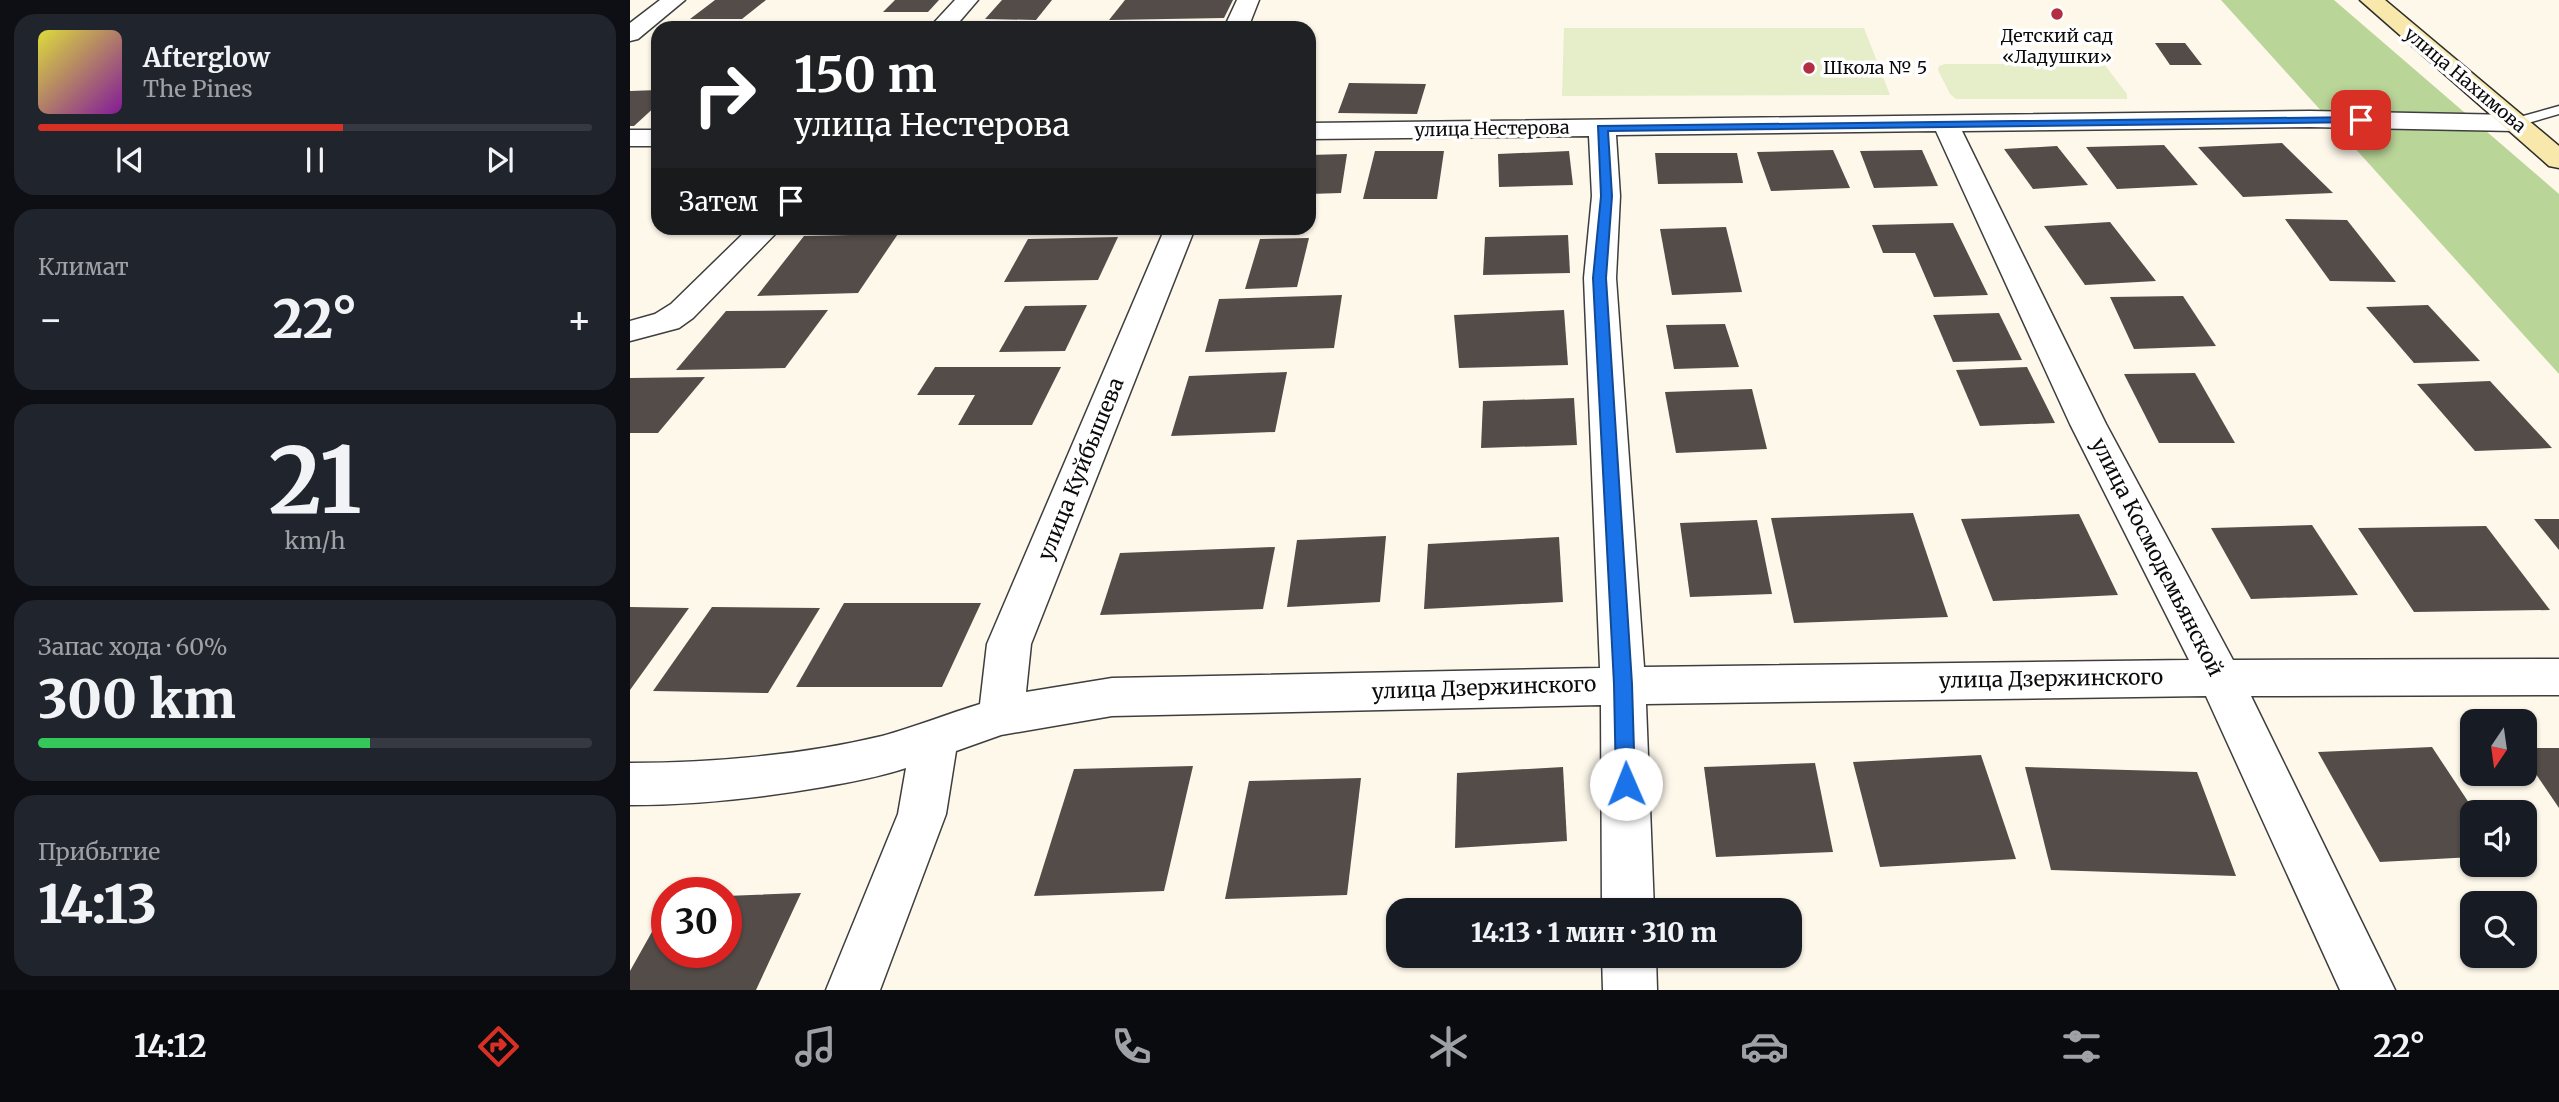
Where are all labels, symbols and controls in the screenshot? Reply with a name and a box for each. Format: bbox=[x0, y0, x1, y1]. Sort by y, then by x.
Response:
marker: Детский сад «Ладушки» bbox=[2049, 6, 2065, 22]
street label: улица Нахимова bbox=[2400, 22, 2531, 138]
place label: Детский сад «Ладушки» bbox=[2001, 24, 2113, 68]
text: Afterglow bbox=[143, 41, 270, 74]
text: 150 m bbox=[794, 44, 937, 105]
icon: right bbox=[679, 49, 770, 140]
place label: Школа № 5 bbox=[1823, 56, 1927, 79]
marker: Школа № 5 bbox=[1801, 60, 1817, 76]
text: The Pines bbox=[143, 74, 253, 103]
pin bbox=[2331, 90, 2391, 150]
icon: arrive bbox=[2342, 101, 2380, 139]
text: улица Нестерова bbox=[794, 105, 1070, 145]
street label: улица Нестерова bbox=[1414, 116, 1570, 141]
icon: previous bbox=[111, 141, 149, 179]
icon: pause bbox=[296, 141, 334, 179]
icon: next bbox=[481, 141, 519, 179]
icon: arrive bbox=[772, 182, 810, 220]
text: Затем bbox=[679, 185, 758, 218]
text: Климат bbox=[38, 252, 129, 281]
text: 22° bbox=[273, 287, 357, 352]
text: − bbox=[38, 296, 63, 343]
text: + bbox=[567, 296, 592, 343]
street label: улица Куйбышева bbox=[1032, 373, 1130, 564]
text: 21 bbox=[268, 423, 362, 538]
street label: улица Космодемьянской bbox=[2085, 433, 2229, 681]
text: km/h bbox=[285, 526, 345, 555]
text: Запас хода · 60% bbox=[38, 632, 228, 661]
street label: улица Дзержинского bbox=[1939, 663, 2163, 694]
text: 300 km bbox=[38, 667, 236, 732]
street label: улица Дзержинского bbox=[1371, 670, 1597, 705]
north arrow bbox=[2460, 709, 2538, 786]
map controls bbox=[2460, 709, 2537, 968]
position arrow bbox=[1589, 747, 1663, 821]
button: sound bbox=[2460, 800, 2537, 877]
text: Прибытие bbox=[38, 837, 160, 866]
text: 14:13 bbox=[38, 872, 157, 937]
speed limit sign: 30 bbox=[651, 877, 742, 968]
button: search bbox=[2460, 891, 2537, 968]
text: 14:13 · 1 мин · 310 m bbox=[1471, 916, 1717, 949]
icon: directions bbox=[474, 1022, 523, 1071]
icon: music bbox=[791, 1022, 840, 1071]
icon: phone bbox=[1107, 1022, 1156, 1071]
icon: climate bbox=[1424, 1022, 1473, 1071]
icon: car bbox=[1740, 1022, 1789, 1071]
icon: filters bbox=[2057, 1022, 2106, 1071]
text: 14:12 bbox=[134, 1026, 207, 1066]
text: 22° bbox=[2373, 1026, 2425, 1066]

